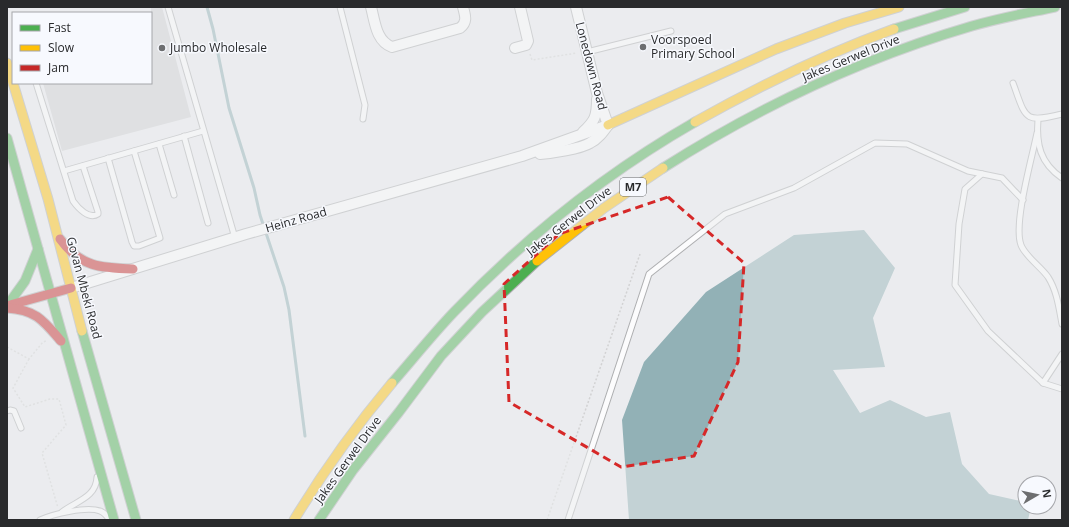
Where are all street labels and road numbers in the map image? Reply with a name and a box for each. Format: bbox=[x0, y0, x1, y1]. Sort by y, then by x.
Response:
street label: Lonedown Road bbox=[572, 20, 611, 112]
street label: Jakes Gerwel Drive bbox=[799, 30, 902, 85]
road number: M7 bbox=[620, 178, 646, 196]
street label: Jakes Gerwel Drive bbox=[522, 182, 615, 260]
street label: Heinz Road bbox=[263, 203, 329, 236]
street label: Govan Mbeki Road bbox=[63, 235, 106, 341]
street label: Jakes Gerwel Drive bbox=[310, 413, 385, 507]

